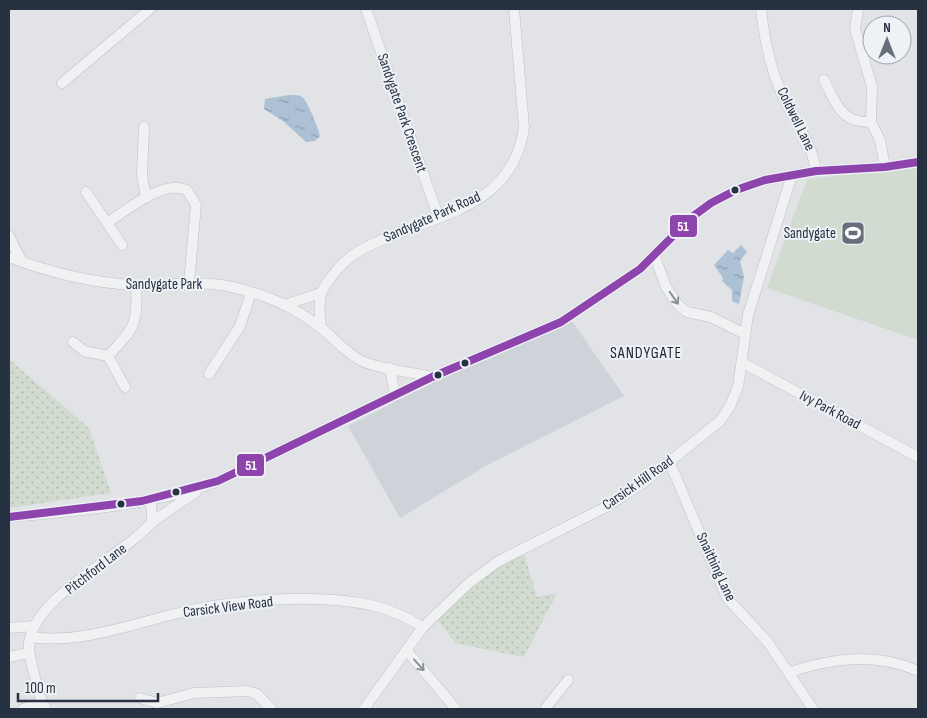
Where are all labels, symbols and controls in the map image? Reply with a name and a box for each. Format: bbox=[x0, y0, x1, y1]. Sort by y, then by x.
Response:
north arrow bbox=[862, 15, 912, 65]
text: N bbox=[883, 19, 891, 36]
street label: Sandygate Park Crescent bbox=[373, 51, 431, 175]
street label: Coldwell Lane bbox=[772, 84, 820, 154]
unlabelled marker bbox=[730, 185, 740, 195]
street label: Sandygate Park Road bbox=[381, 187, 483, 247]
line badge: 51 bbox=[669, 214, 698, 238]
text: 51 bbox=[677, 218, 689, 235]
sports icon: Sandygate bbox=[840, 220, 866, 246]
place label: Sandygate bbox=[784, 224, 836, 243]
street label: Sandygate Park bbox=[126, 275, 203, 294]
one-way arrow bbox=[669, 291, 679, 305]
district label: SANDYGATE bbox=[610, 344, 682, 363]
unlabelled marker bbox=[460, 358, 470, 368]
unlabelled marker bbox=[433, 370, 443, 380]
street label: Ivy Park Road bbox=[796, 386, 864, 434]
street label: Carsick Hill Road bbox=[599, 452, 677, 514]
line badge: 51 bbox=[236, 453, 265, 477]
text: 51 bbox=[245, 457, 257, 474]
unlabelled marker bbox=[171, 487, 181, 497]
unlabelled marker bbox=[116, 499, 126, 509]
street label: Snaithing Lane bbox=[692, 530, 740, 604]
street label: Pitchford Lane bbox=[61, 539, 131, 599]
street label: Carsick View Road bbox=[182, 592, 274, 622]
one-way arrow bbox=[413, 658, 425, 671]
scale bar bbox=[18, 670, 158, 702]
text: 100 m bbox=[25, 679, 56, 698]

